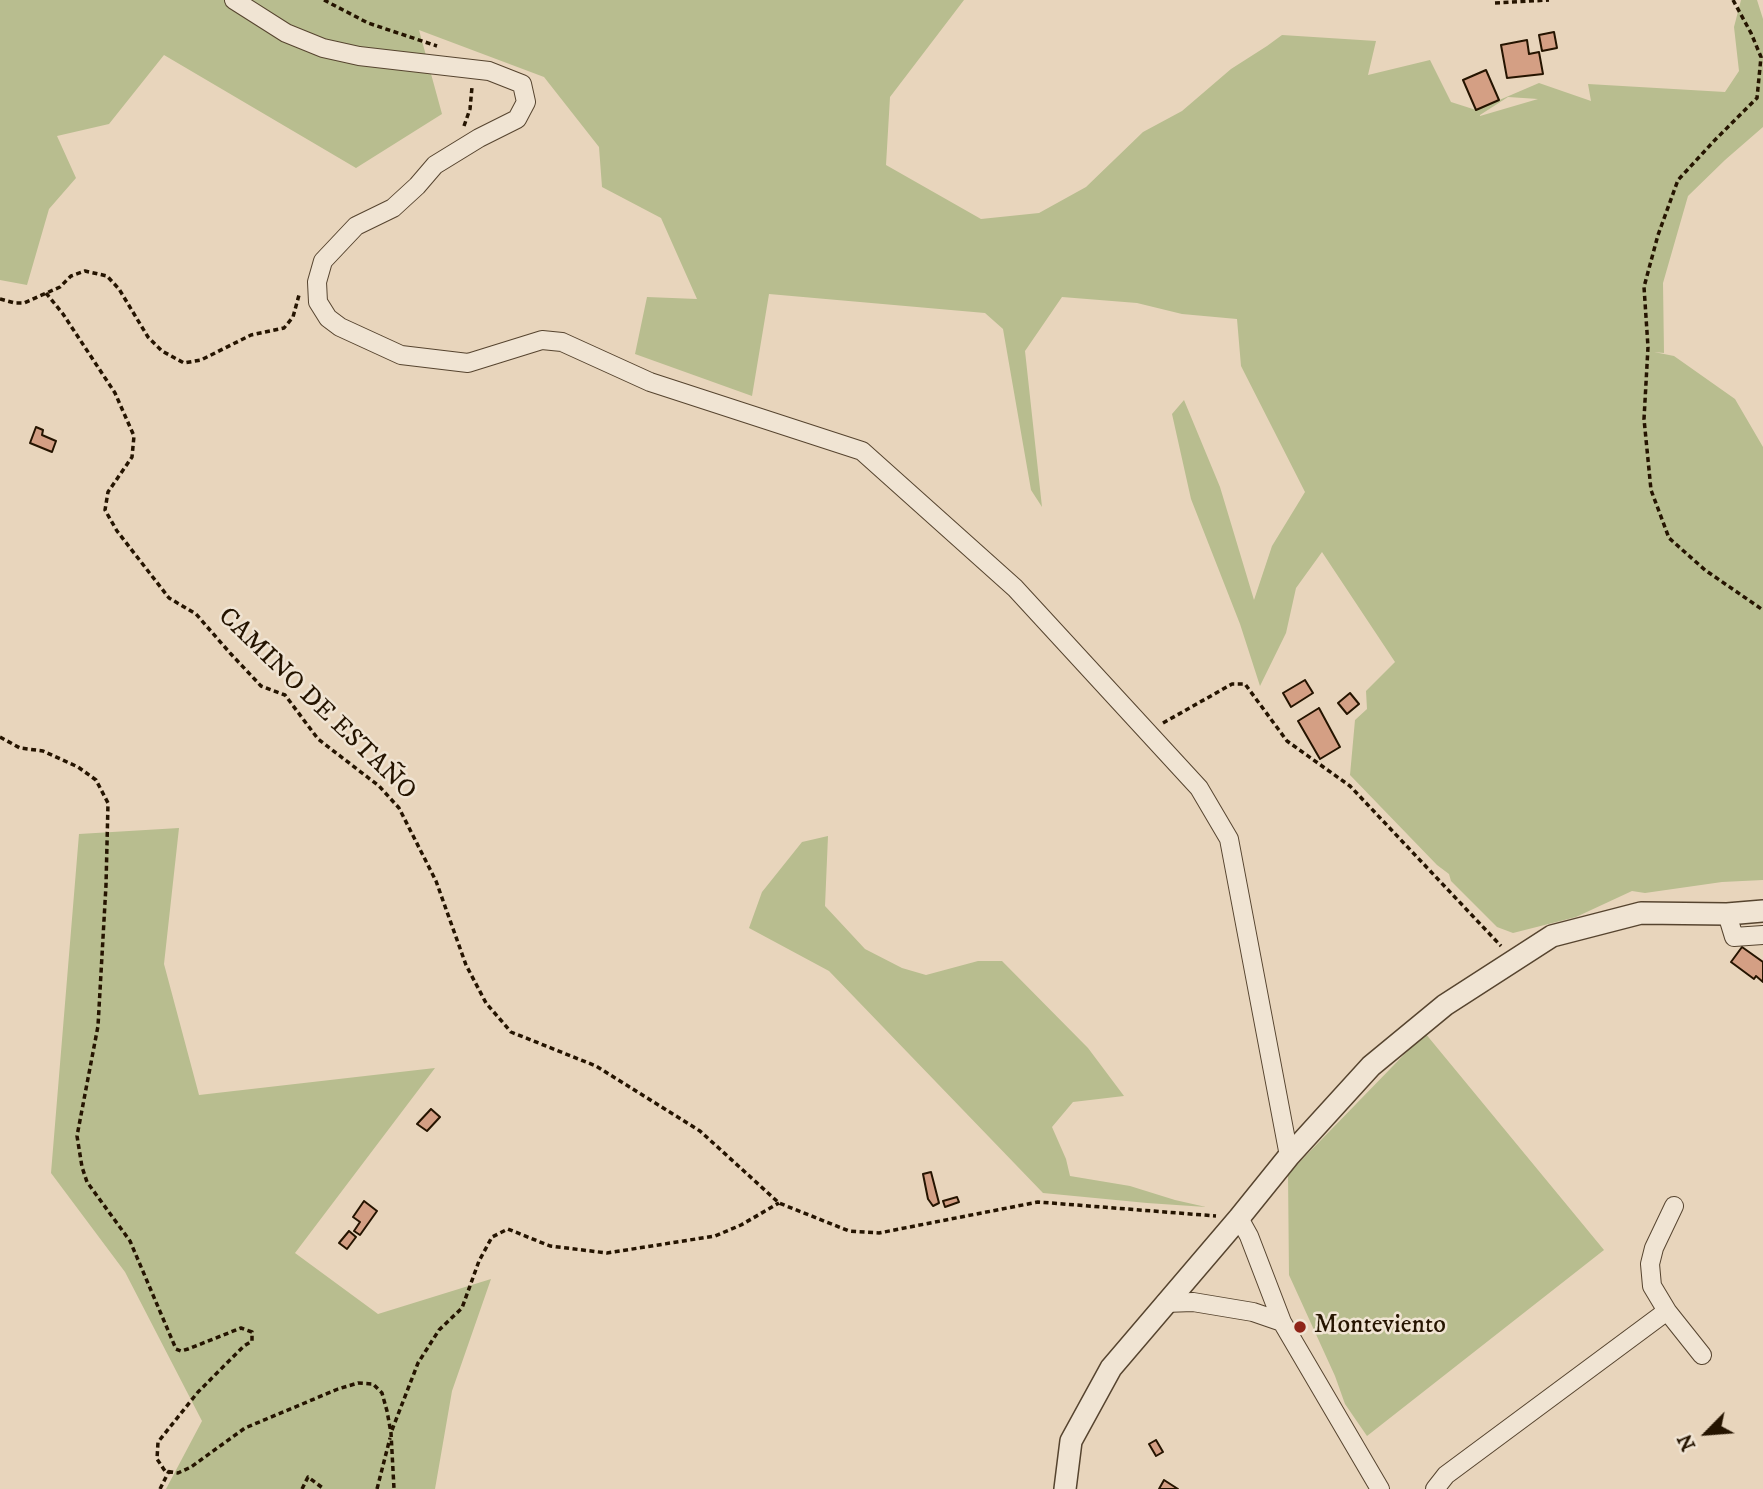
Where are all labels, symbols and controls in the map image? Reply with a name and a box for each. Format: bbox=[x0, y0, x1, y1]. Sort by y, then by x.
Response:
street label: CAMINO DE ESTAÑO bbox=[210, 602, 422, 808]
place label: Monteviento bbox=[1314, 1311, 1446, 1343]
marker: Monteviento bbox=[1292, 1319, 1308, 1335]
north arrow bbox=[1672, 1398, 1742, 1468]
text: N bbox=[1674, 1430, 1701, 1454]

